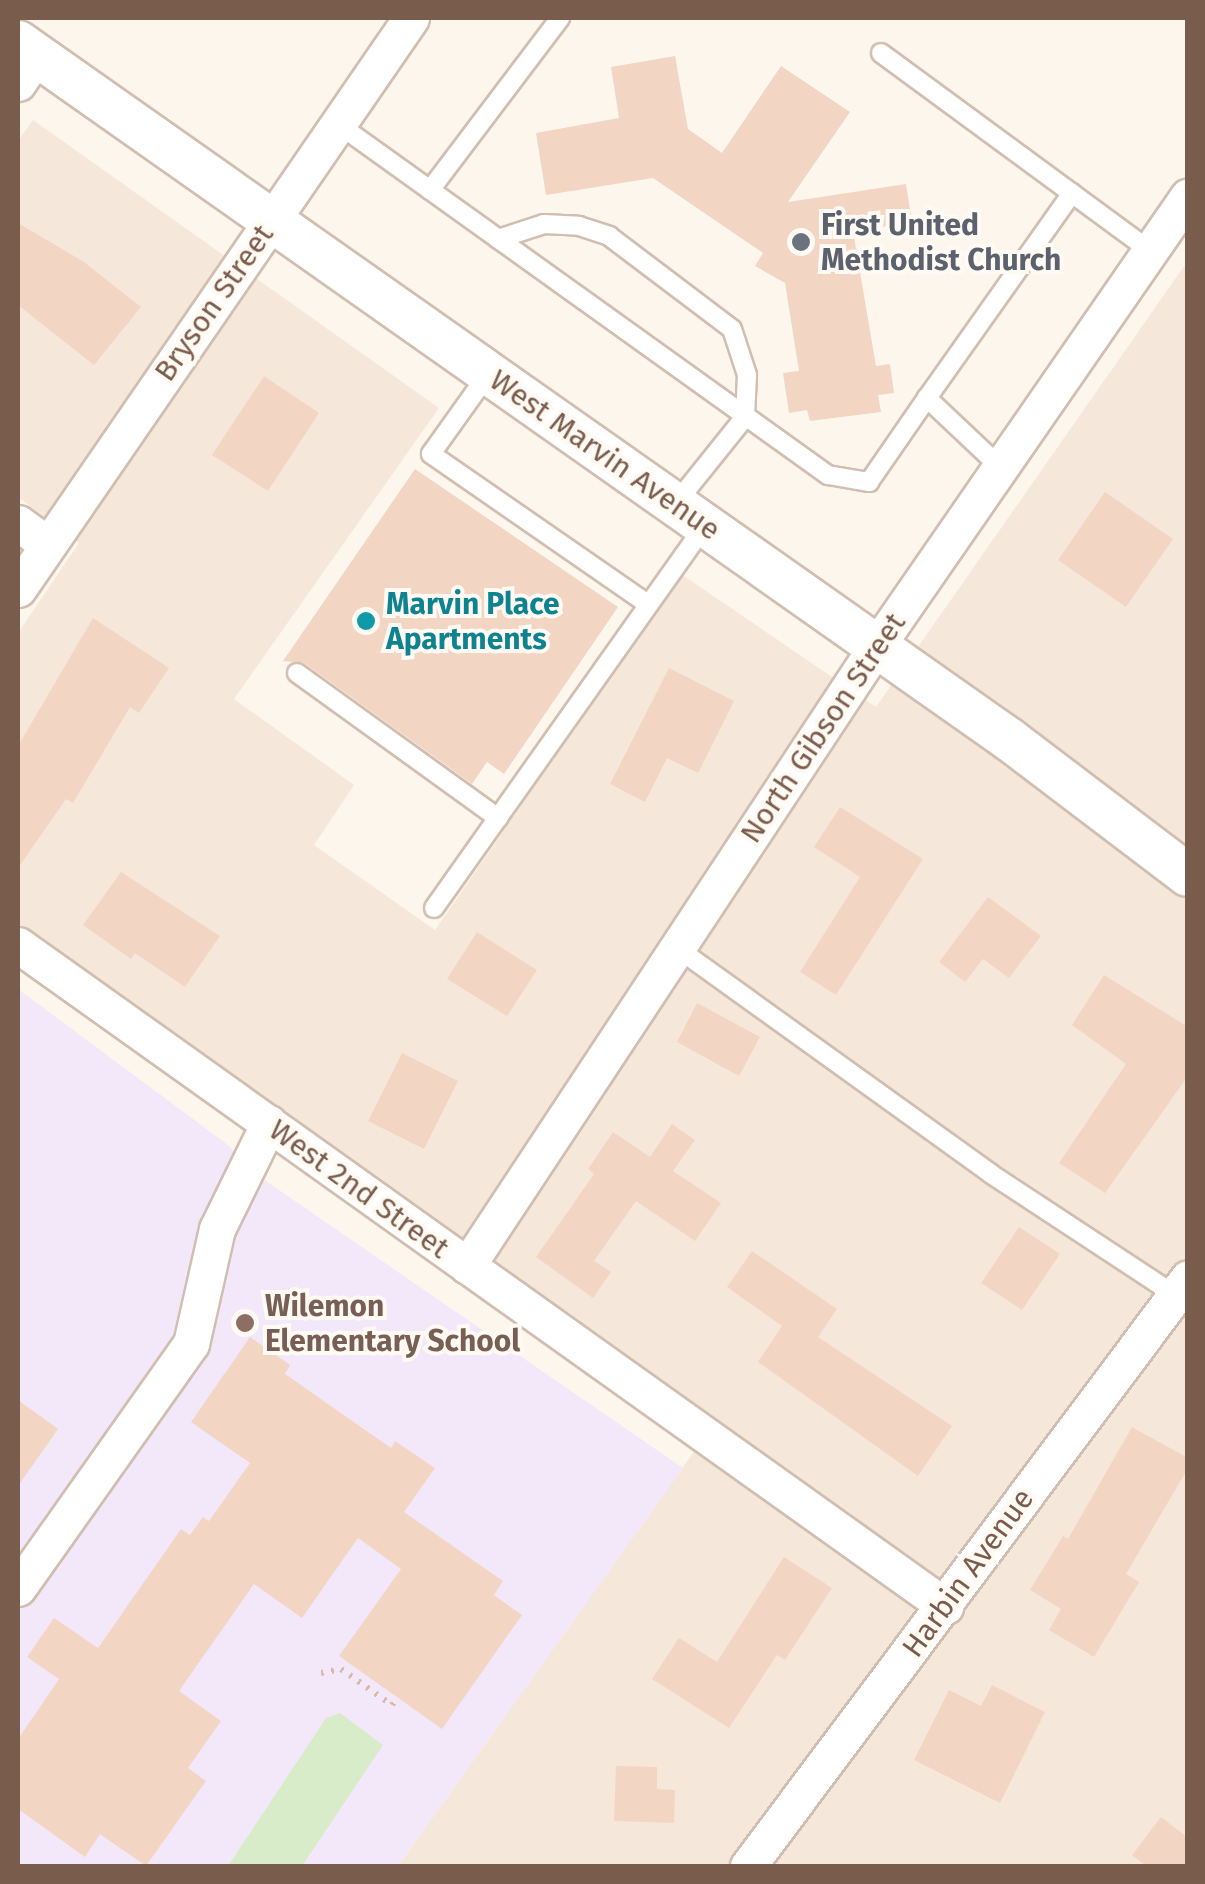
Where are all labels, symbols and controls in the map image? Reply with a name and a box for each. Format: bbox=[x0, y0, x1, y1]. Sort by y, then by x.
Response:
place label: First United Methodist Church bbox=[821, 207, 1061, 278]
street label: Bryson Street bbox=[147, 218, 281, 388]
marker: First United Methodist Church bbox=[790, 231, 812, 253]
street label: West Marvin Avenue bbox=[483, 362, 727, 548]
place label: Marvin Place Apartments bbox=[386, 586, 560, 656]
street label: North Gibson Street bbox=[733, 606, 913, 850]
marker: Marvin Place Apartments bbox=[355, 610, 377, 632]
street label: West 2nd Street bbox=[262, 1112, 456, 1266]
place label: Wilemon Elementary School bbox=[265, 1288, 520, 1358]
marker: Wilemon Elementary School bbox=[234, 1312, 256, 1334]
street label: Harbin Avenue bbox=[895, 1482, 1041, 1664]

